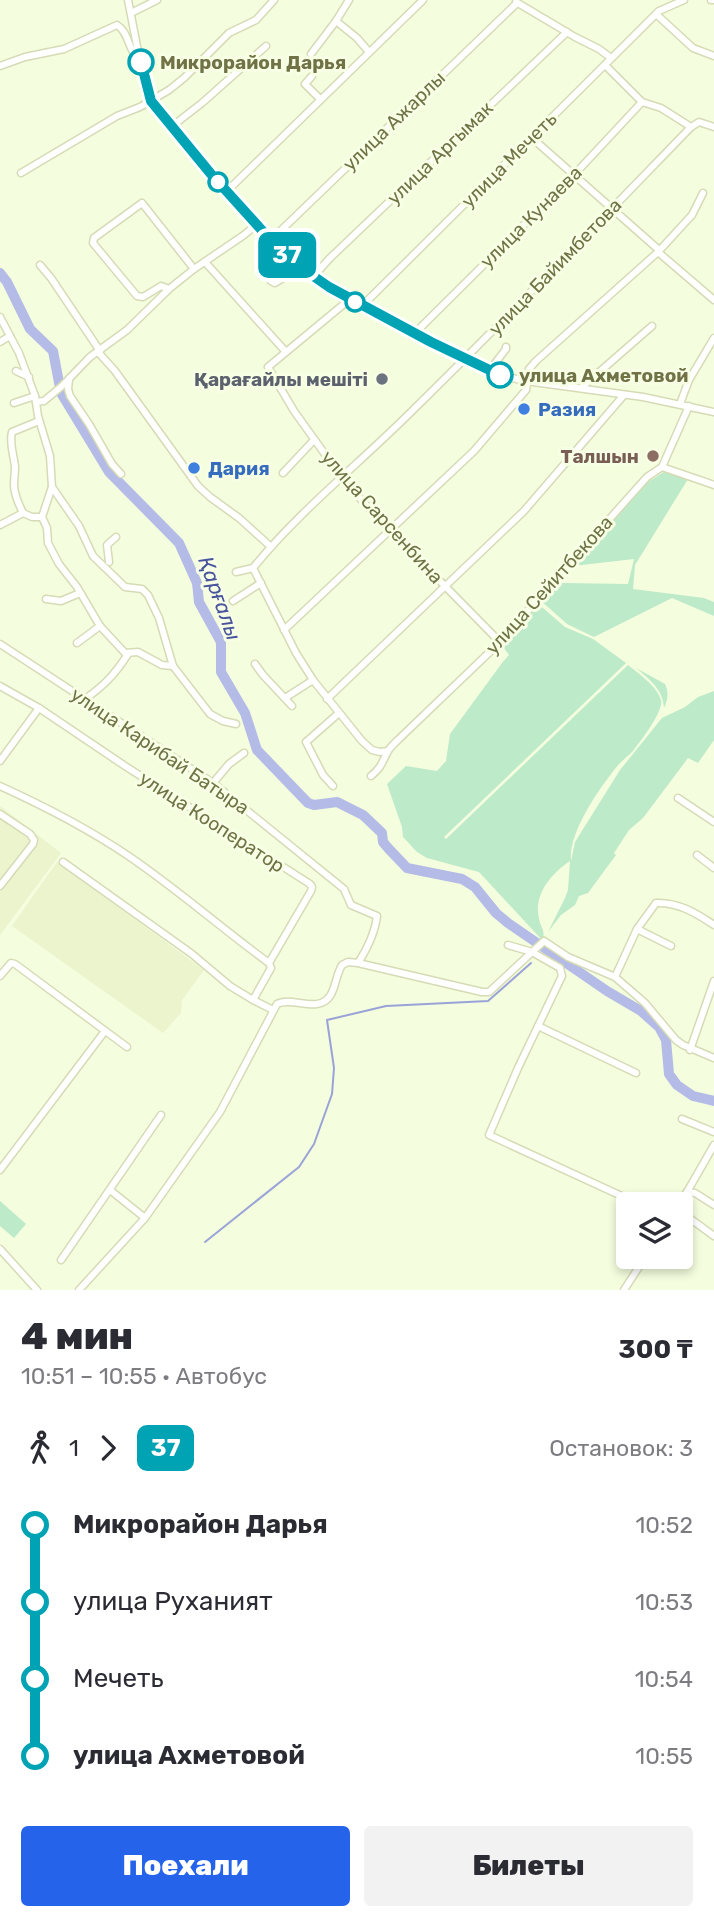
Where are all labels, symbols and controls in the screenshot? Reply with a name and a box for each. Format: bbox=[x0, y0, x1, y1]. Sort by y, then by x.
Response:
marker: Микрорайон Дарья bbox=[128, 49, 154, 75]
place label: Микрорайон Дарья bbox=[160, 51, 346, 74]
street label: улица Ажарлы bbox=[338, 66, 450, 176]
street label: улица Аргымак bbox=[382, 97, 498, 209]
street label: улица Мечеть bbox=[457, 107, 562, 212]
street label: улица Кунаева bbox=[475, 161, 587, 273]
unlabelled marker bbox=[208, 172, 228, 192]
street label: улица Байимбетова bbox=[484, 194, 626, 340]
line badge: 37 bbox=[256, 232, 318, 278]
text: 37 bbox=[272, 241, 302, 269]
unlabelled marker bbox=[345, 292, 365, 312]
marker: улица Ахметовой bbox=[487, 362, 513, 388]
place label: улица Ахметовой bbox=[519, 364, 688, 387]
place label: Қарағайлы мешіті bbox=[194, 368, 368, 391]
marker: Қарағайлы мешіті bbox=[374, 371, 390, 387]
place label: Разия bbox=[538, 398, 596, 421]
marker: Разия bbox=[516, 401, 532, 417]
place label: Талшын bbox=[560, 445, 639, 468]
street label: улица Сарсенбина bbox=[316, 446, 448, 588]
marker: Талшын bbox=[645, 448, 661, 464]
place label: Дария bbox=[208, 457, 270, 480]
marker: Дария bbox=[186, 460, 202, 476]
street label: улица Сейитбекова bbox=[481, 511, 617, 659]
water label: Қарғалы bbox=[193, 553, 247, 643]
street label: улица Карибай Батыра bbox=[66, 683, 254, 819]
street label: улица Кооператор bbox=[135, 767, 289, 877]
map controls bbox=[616, 1192, 693, 1269]
button: layers bbox=[616, 1192, 693, 1269]
text: 4 мин bbox=[21, 1313, 133, 1359]
text: 300 ₸ bbox=[619, 1334, 693, 1365]
text: 10:51 – 10:55 · Автобус bbox=[21, 1362, 267, 1390]
icon: walk bbox=[21, 1429, 59, 1467]
icon: forward bbox=[89, 1429, 127, 1467]
text: 1 bbox=[69, 1434, 79, 1462]
text: 37 bbox=[151, 1434, 180, 1462]
text: Остановок: 3 bbox=[549, 1434, 693, 1462]
text: Микрорайон Дарья bbox=[73, 1509, 328, 1540]
text: 10:52 bbox=[636, 1511, 693, 1539]
text: улица Руханият bbox=[73, 1586, 273, 1617]
text: 10:53 bbox=[635, 1588, 693, 1616]
text: Мечеть bbox=[73, 1663, 163, 1694]
text: 10:54 bbox=[635, 1665, 693, 1693]
text: улица Ахметовой bbox=[73, 1740, 305, 1771]
text: 10:55 bbox=[635, 1742, 693, 1770]
button: Поехали bbox=[21, 1826, 350, 1906]
button: Билеты bbox=[364, 1826, 693, 1906]

